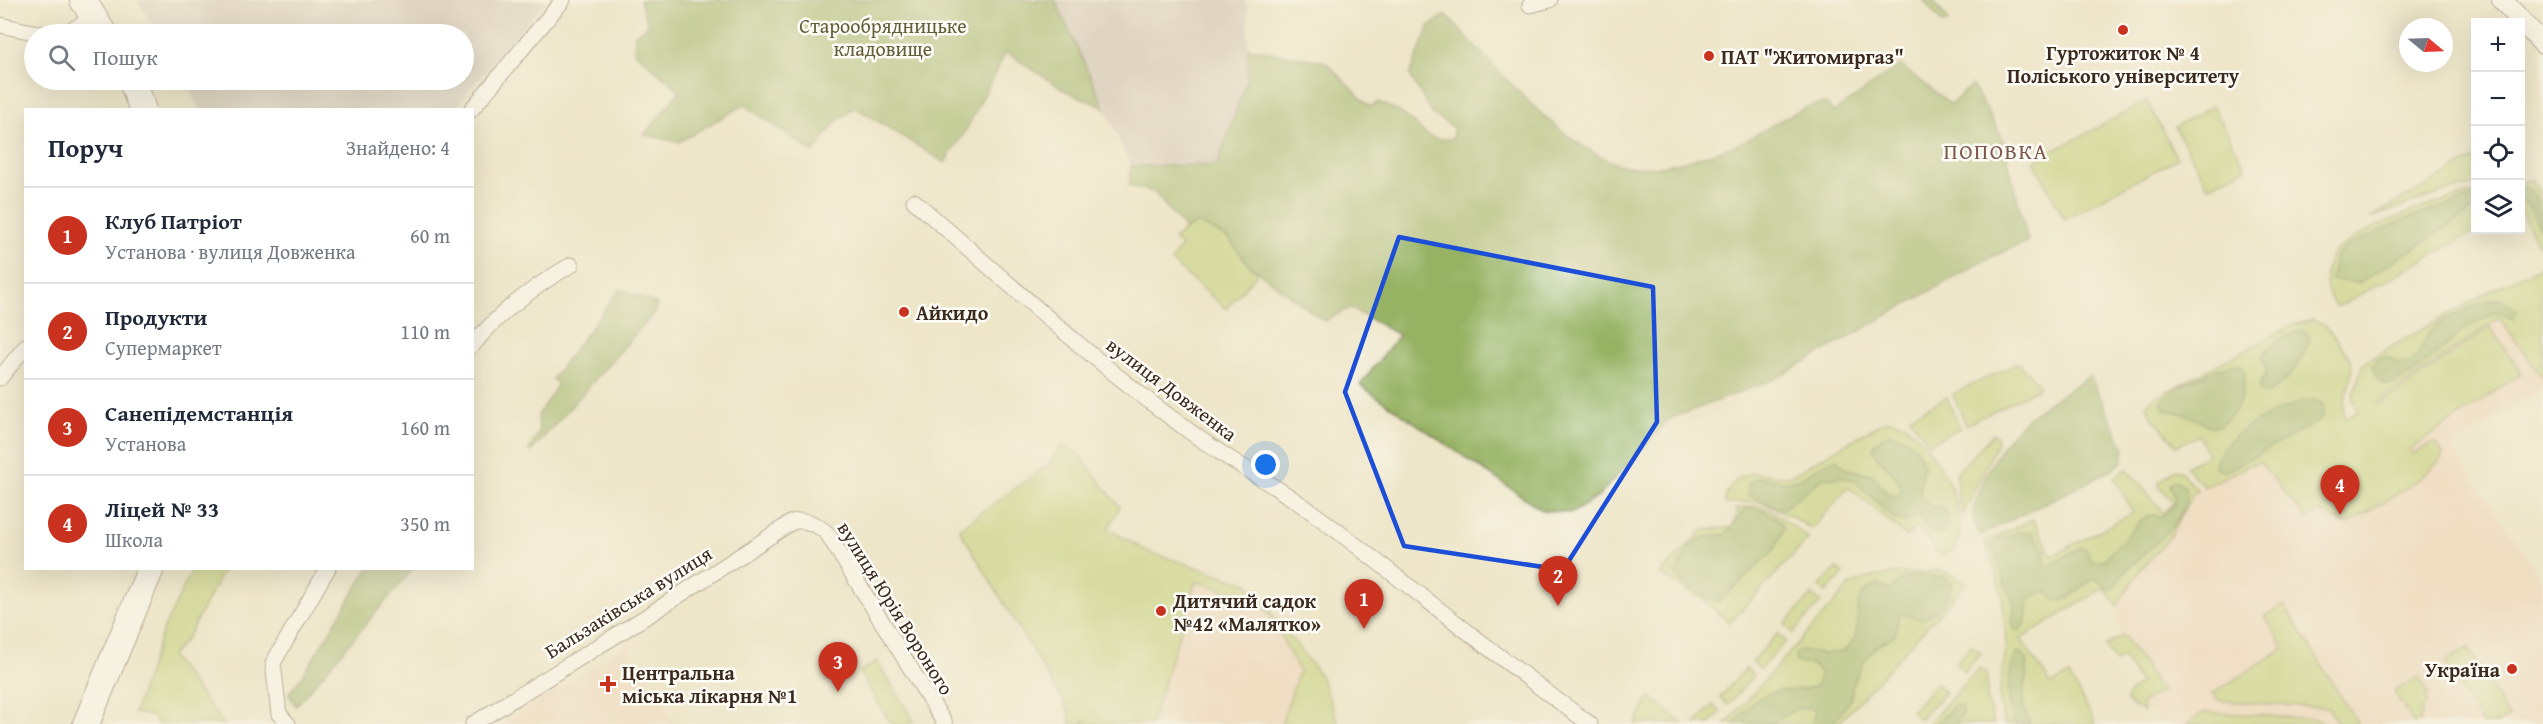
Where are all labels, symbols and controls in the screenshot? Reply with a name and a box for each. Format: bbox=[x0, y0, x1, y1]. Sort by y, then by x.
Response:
park label: Старообрядницьке кладовище bbox=[799, 11, 967, 63]
north arrow bbox=[2399, 18, 2453, 72]
map controls bbox=[2471, 18, 2525, 234]
button: + bbox=[2471, 18, 2525, 72]
marker: Гуртожиток № 4 Поліського університету bbox=[2116, 23, 2130, 37]
search box bbox=[24, 24, 474, 90]
place label: Гуртожиток № 4 Поліського університету bbox=[2007, 38, 2239, 90]
icon: search bbox=[45, 41, 78, 74]
text: Пошук bbox=[93, 41, 158, 73]
place label: ПАТ "Житомиргаз" bbox=[1721, 42, 1904, 71]
marker: ПАТ "Житомиргаз" bbox=[1702, 49, 1716, 63]
button: − bbox=[2471, 72, 2525, 126]
button: locate bbox=[2471, 126, 2525, 180]
text: Поруч bbox=[48, 128, 123, 167]
text: Знайдено: 4 bbox=[346, 133, 450, 162]
district label: ПОПОВКА bbox=[1944, 135, 2048, 167]
button: layers bbox=[2471, 180, 2525, 234]
text: Клуб Патріот bbox=[105, 205, 242, 237]
text: 1 bbox=[62, 221, 73, 250]
text: 60 m bbox=[410, 221, 450, 250]
text: Установа · вулиця Довженка bbox=[105, 237, 356, 266]
place label: Айкидо bbox=[916, 298, 989, 327]
text: Продукти bbox=[105, 301, 207, 333]
marker: Айкидо bbox=[897, 305, 911, 319]
text: 2 bbox=[62, 317, 73, 346]
text: 110 m bbox=[400, 317, 450, 346]
street label: вулиця Довженка bbox=[1101, 330, 1244, 448]
text: Супермаркет bbox=[105, 333, 222, 362]
text: Санепідемстанція bbox=[105, 397, 293, 429]
text: 3 bbox=[62, 413, 73, 442]
text: 160 m bbox=[400, 413, 450, 442]
text: Установа bbox=[105, 429, 186, 458]
your location bbox=[1251, 450, 1280, 479]
pin: 4 bbox=[2320, 466, 2360, 515]
text: Ліцей № 33 bbox=[105, 493, 219, 525]
text: 4 bbox=[62, 509, 73, 538]
text: 350 m bbox=[400, 509, 450, 538]
street label: вулиця Юрія Вороного bbox=[831, 516, 961, 700]
text: Школа bbox=[105, 525, 163, 554]
street label: Бальзаківська вулиця bbox=[539, 539, 717, 665]
pin: 2 bbox=[1538, 556, 1578, 606]
pin: 1 bbox=[1344, 580, 1384, 629]
place label: Дитячий садок №42 «Малятко» bbox=[1172, 586, 1321, 638]
marker: Дитячий садок №42 «Малятко» bbox=[1154, 604, 1168, 618]
pin: 3 bbox=[818, 642, 858, 692]
place label: Україна bbox=[2425, 655, 2501, 684]
place label: Центральна міська лікарня №1 bbox=[622, 658, 797, 710]
marker: Україна bbox=[2505, 662, 2519, 676]
marker: Центральна міська лікарня №1 bbox=[599, 675, 617, 693]

